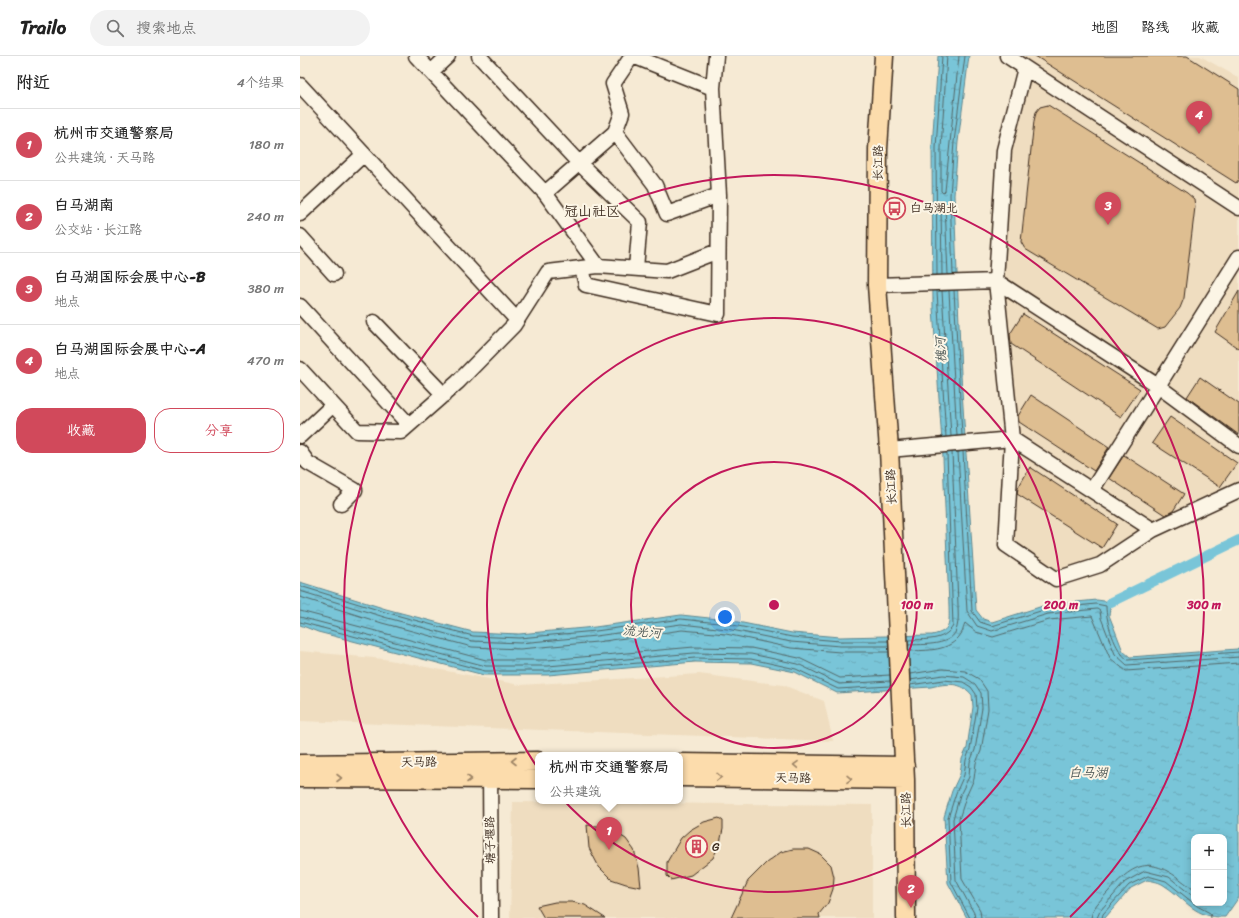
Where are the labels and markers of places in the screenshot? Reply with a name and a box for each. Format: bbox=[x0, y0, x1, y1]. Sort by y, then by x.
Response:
pin: 4 bbox=[1186, 101, 1212, 134]
pin: 3 bbox=[1095, 192, 1121, 225]
bus stop icon: 白马湖北 bbox=[881, 195, 907, 221]
place label: 白马湖北 bbox=[910, 197, 958, 219]
centre of rings bbox=[767, 598, 781, 612]
pin: 1 bbox=[596, 817, 622, 850]
building icon: G bbox=[684, 834, 710, 860]
place label: G bbox=[712, 836, 720, 858]
pin: 2 bbox=[898, 875, 924, 908]

